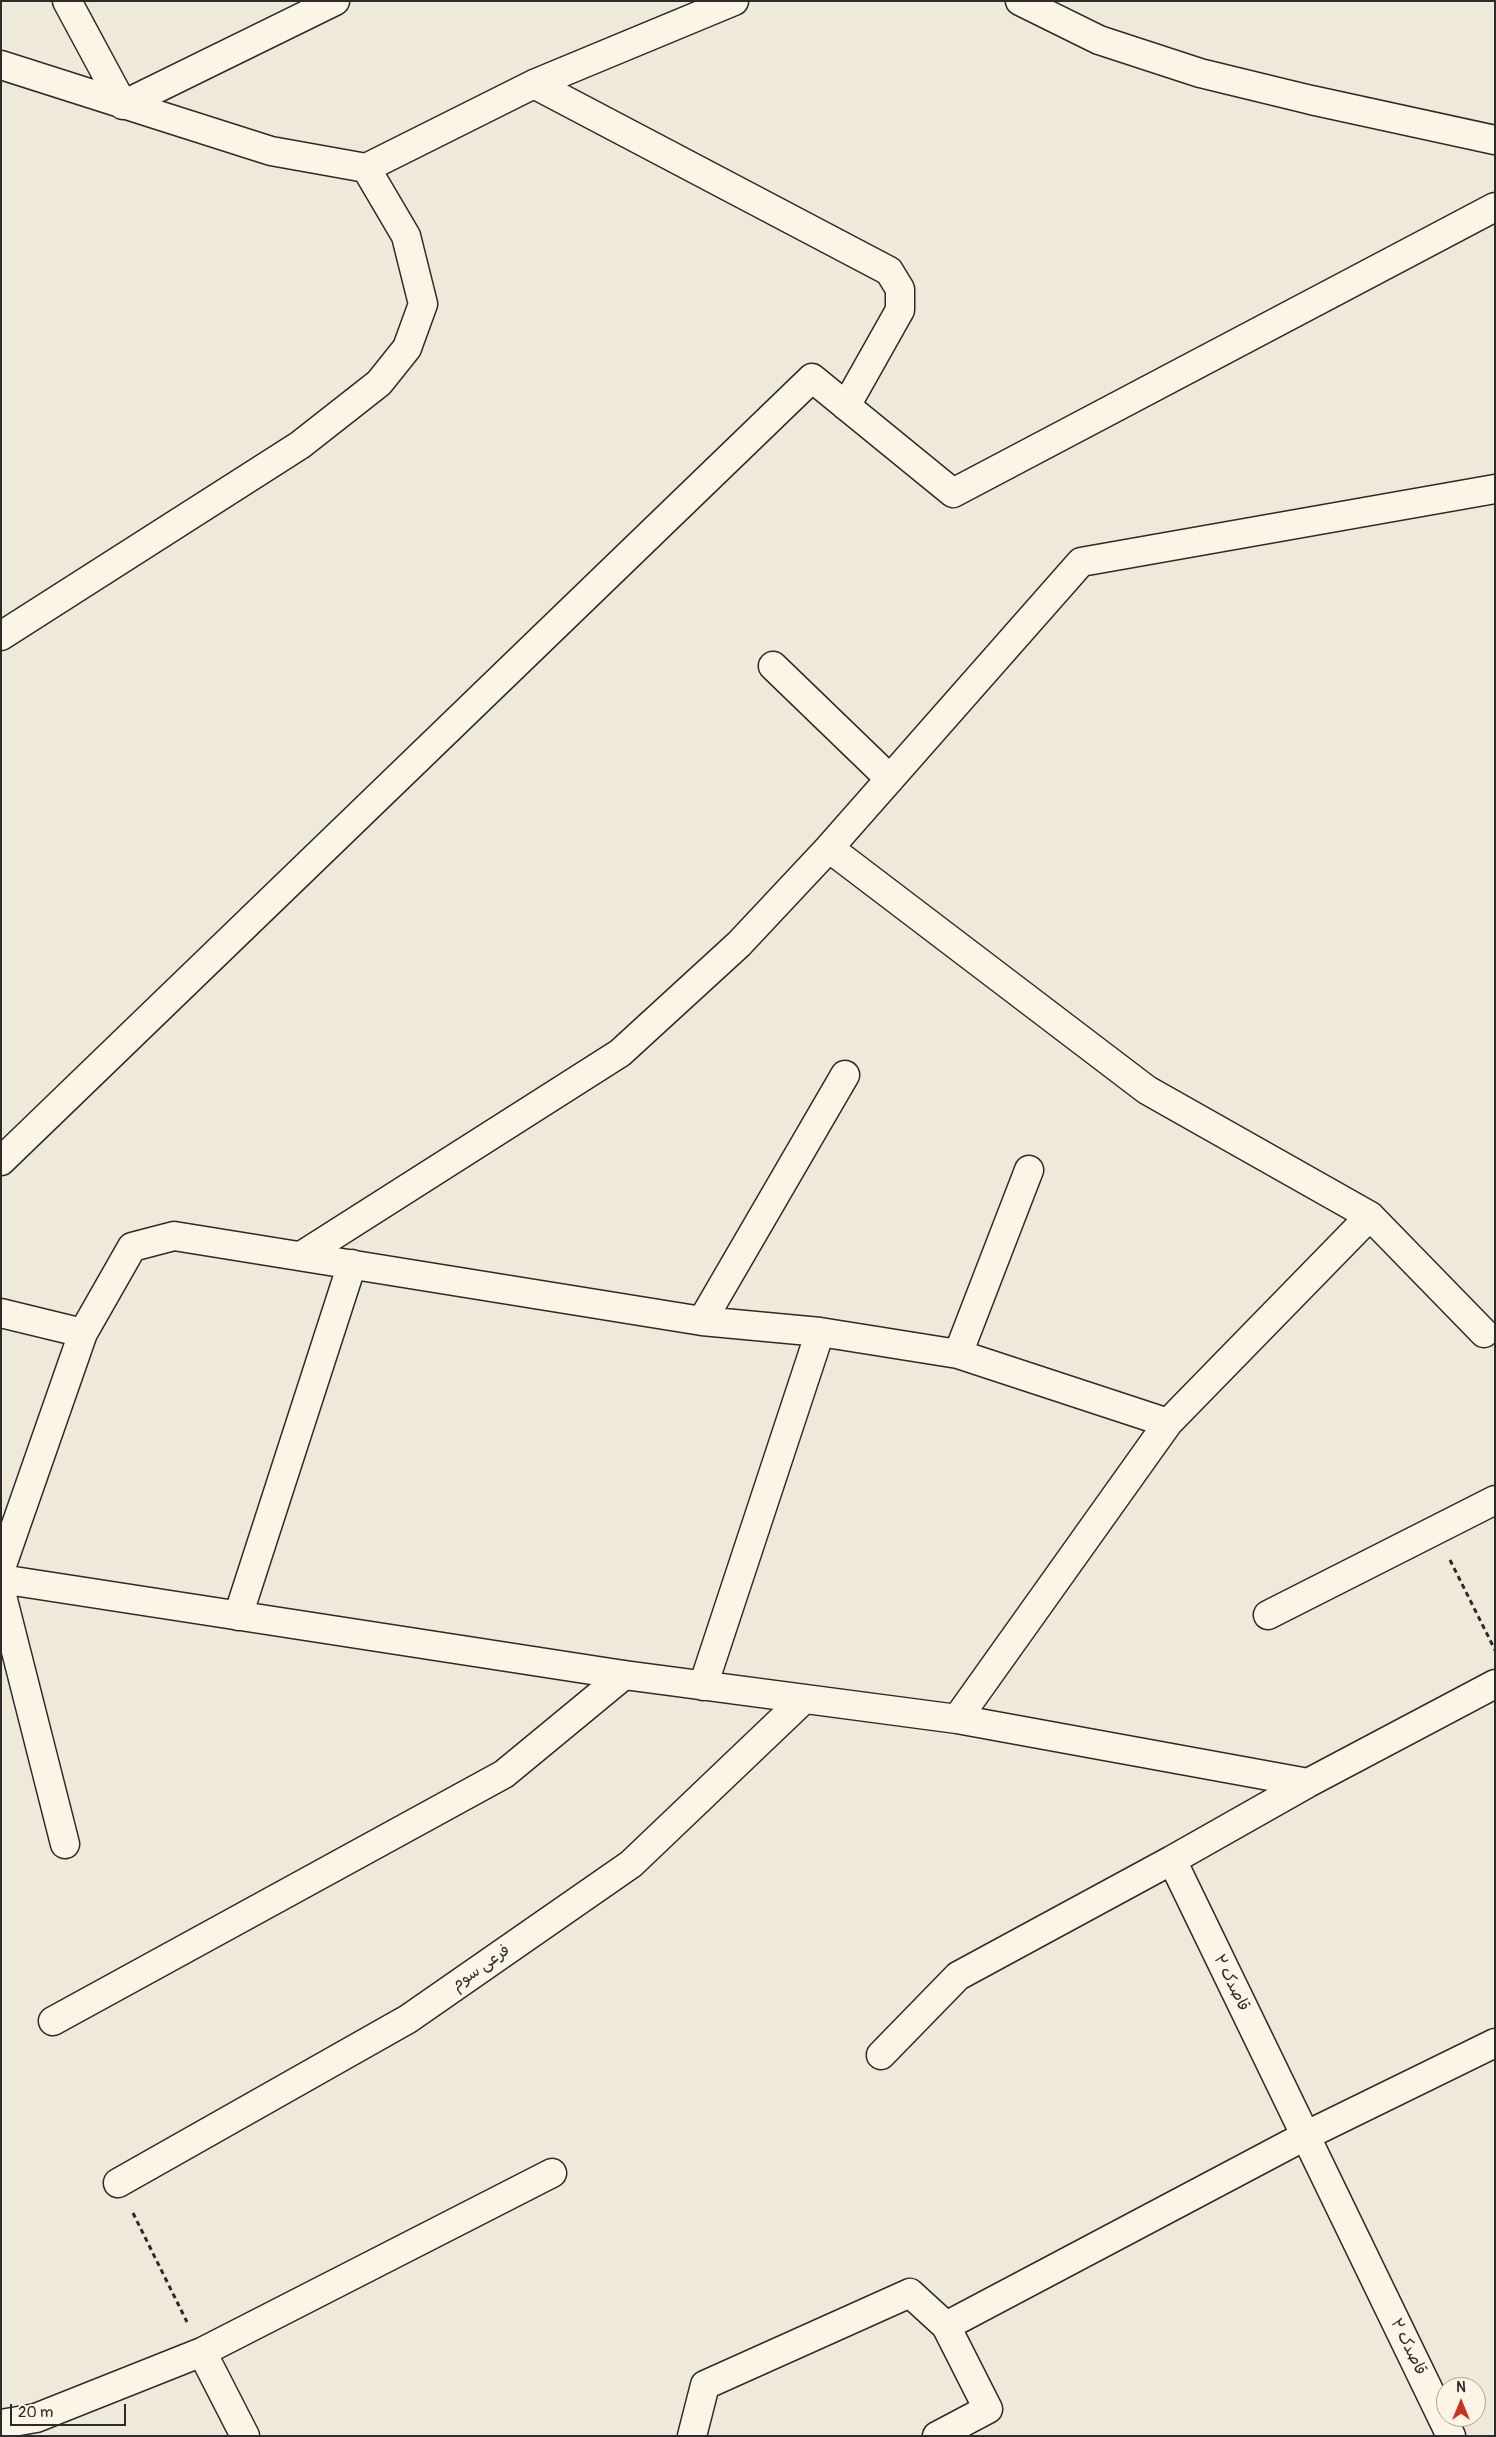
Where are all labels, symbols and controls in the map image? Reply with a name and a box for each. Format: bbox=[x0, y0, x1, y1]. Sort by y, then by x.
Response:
street label: فرعی سوم bbox=[448, 1941, 514, 1995]
street label: قاصدک ۲ bbox=[1209, 1951, 1253, 2015]
street label: قاصدک ۲ bbox=[1386, 2315, 1430, 2379]
north arrow bbox=[1436, 2377, 1486, 2427]
text: N bbox=[1456, 2379, 1466, 2396]
scale bar bbox=[12, 2394, 129, 2426]
text: 20 m bbox=[18, 2403, 53, 2422]

